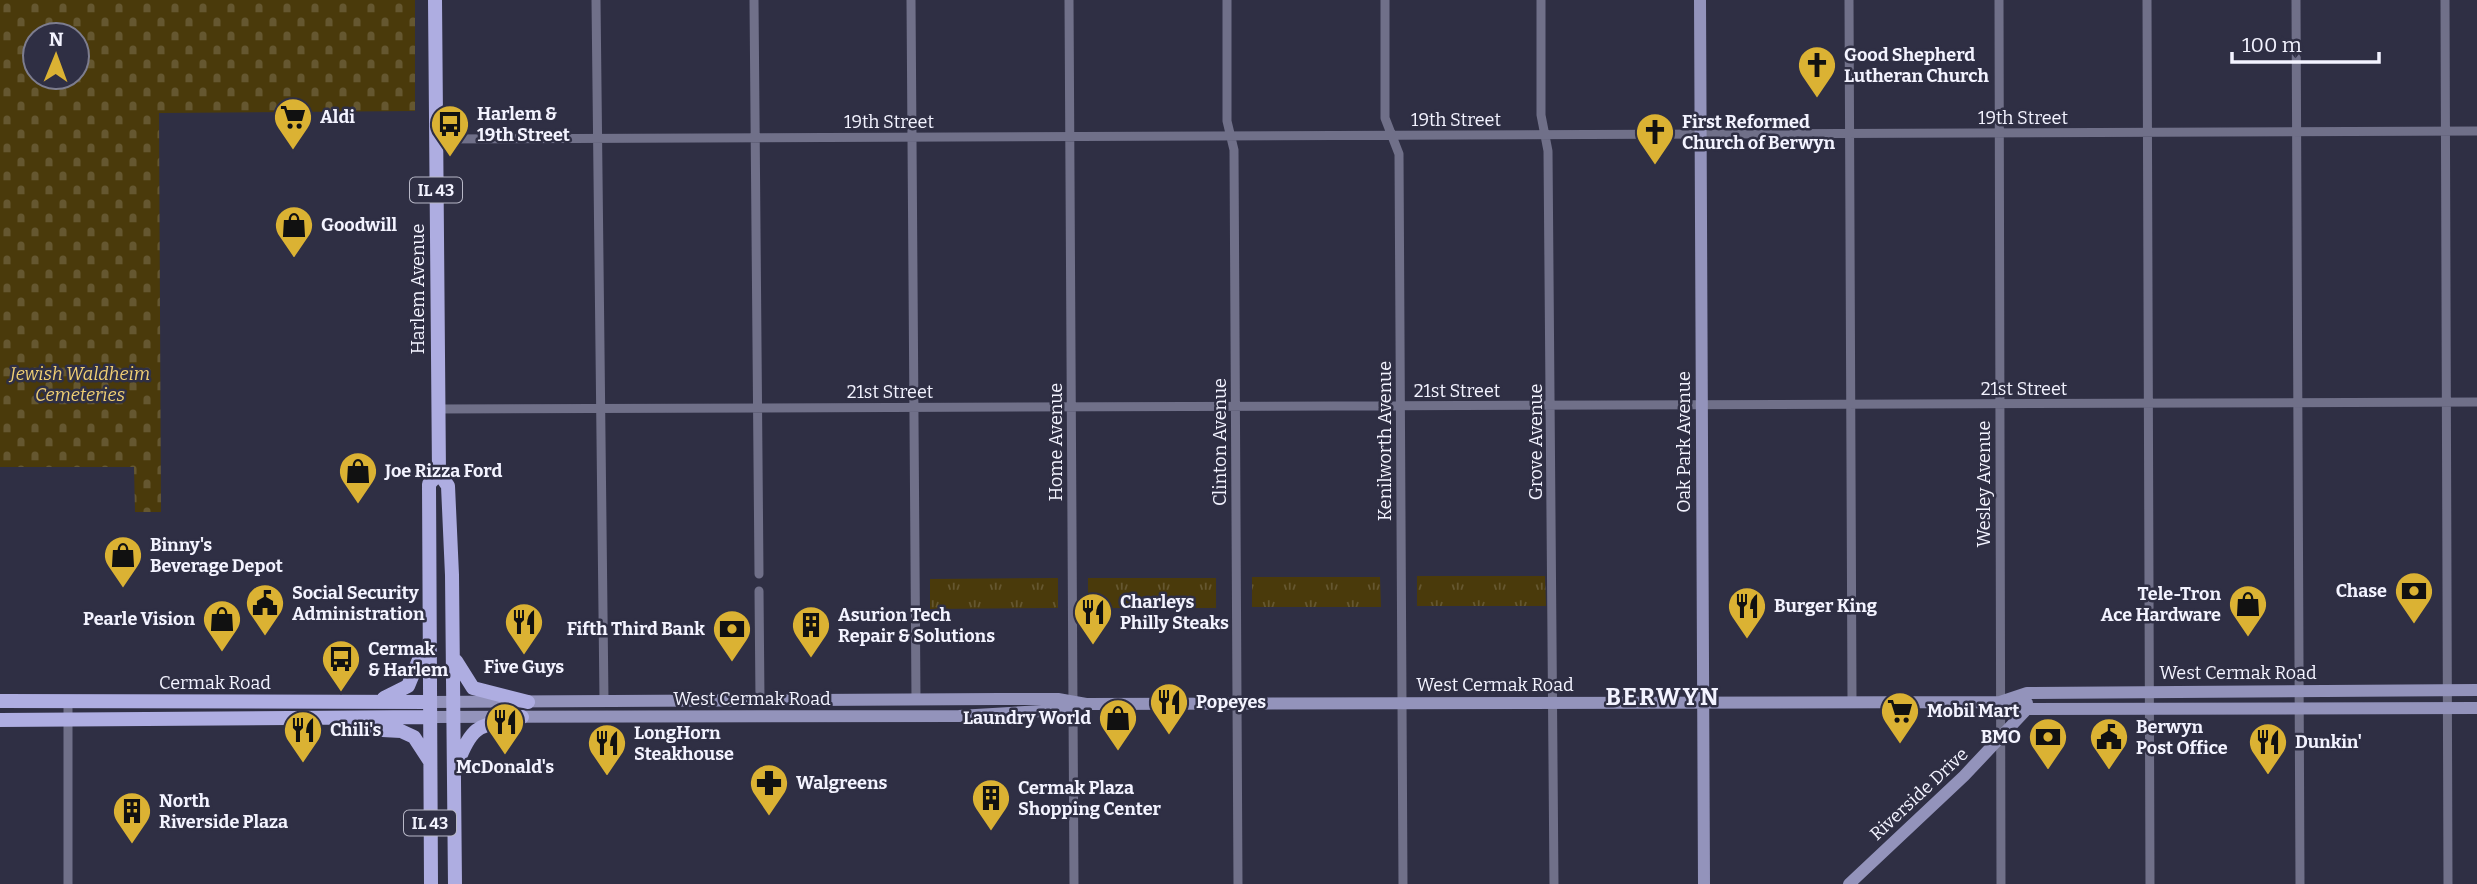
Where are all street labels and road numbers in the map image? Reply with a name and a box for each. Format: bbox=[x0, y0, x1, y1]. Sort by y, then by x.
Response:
street label: 19th Street bbox=[1978, 107, 2068, 129]
street label: 19th Street bbox=[1411, 109, 1501, 131]
street label: 19th Street bbox=[844, 111, 934, 133]
road number: IL 43 bbox=[410, 178, 462, 202]
street label: Harlem Avenue bbox=[407, 224, 429, 354]
street label: Kenilworth Avenue bbox=[1374, 361, 1396, 521]
street label: Oak Park Avenue bbox=[1673, 371, 1695, 513]
street label: Clinton Avenue bbox=[1209, 378, 1231, 506]
street label: 21st Street bbox=[1981, 378, 2068, 400]
street label: 21st Street bbox=[1414, 380, 1501, 402]
street label: 21st Street bbox=[847, 381, 934, 403]
street label: Home Avenue bbox=[1045, 383, 1067, 501]
street label: Grove Avenue bbox=[1525, 384, 1547, 500]
street label: Wesley Avenue bbox=[1973, 421, 1995, 547]
street label: West Cermak Road bbox=[2159, 662, 2317, 684]
street label: Cermak Road bbox=[159, 672, 271, 694]
street label: West Cermak Road bbox=[1416, 674, 1574, 696]
street label: West Cermak Road bbox=[673, 688, 831, 710]
street label: Riverside Drive bbox=[1865, 743, 1973, 845]
road number: IL 43 bbox=[404, 810, 456, 836]

